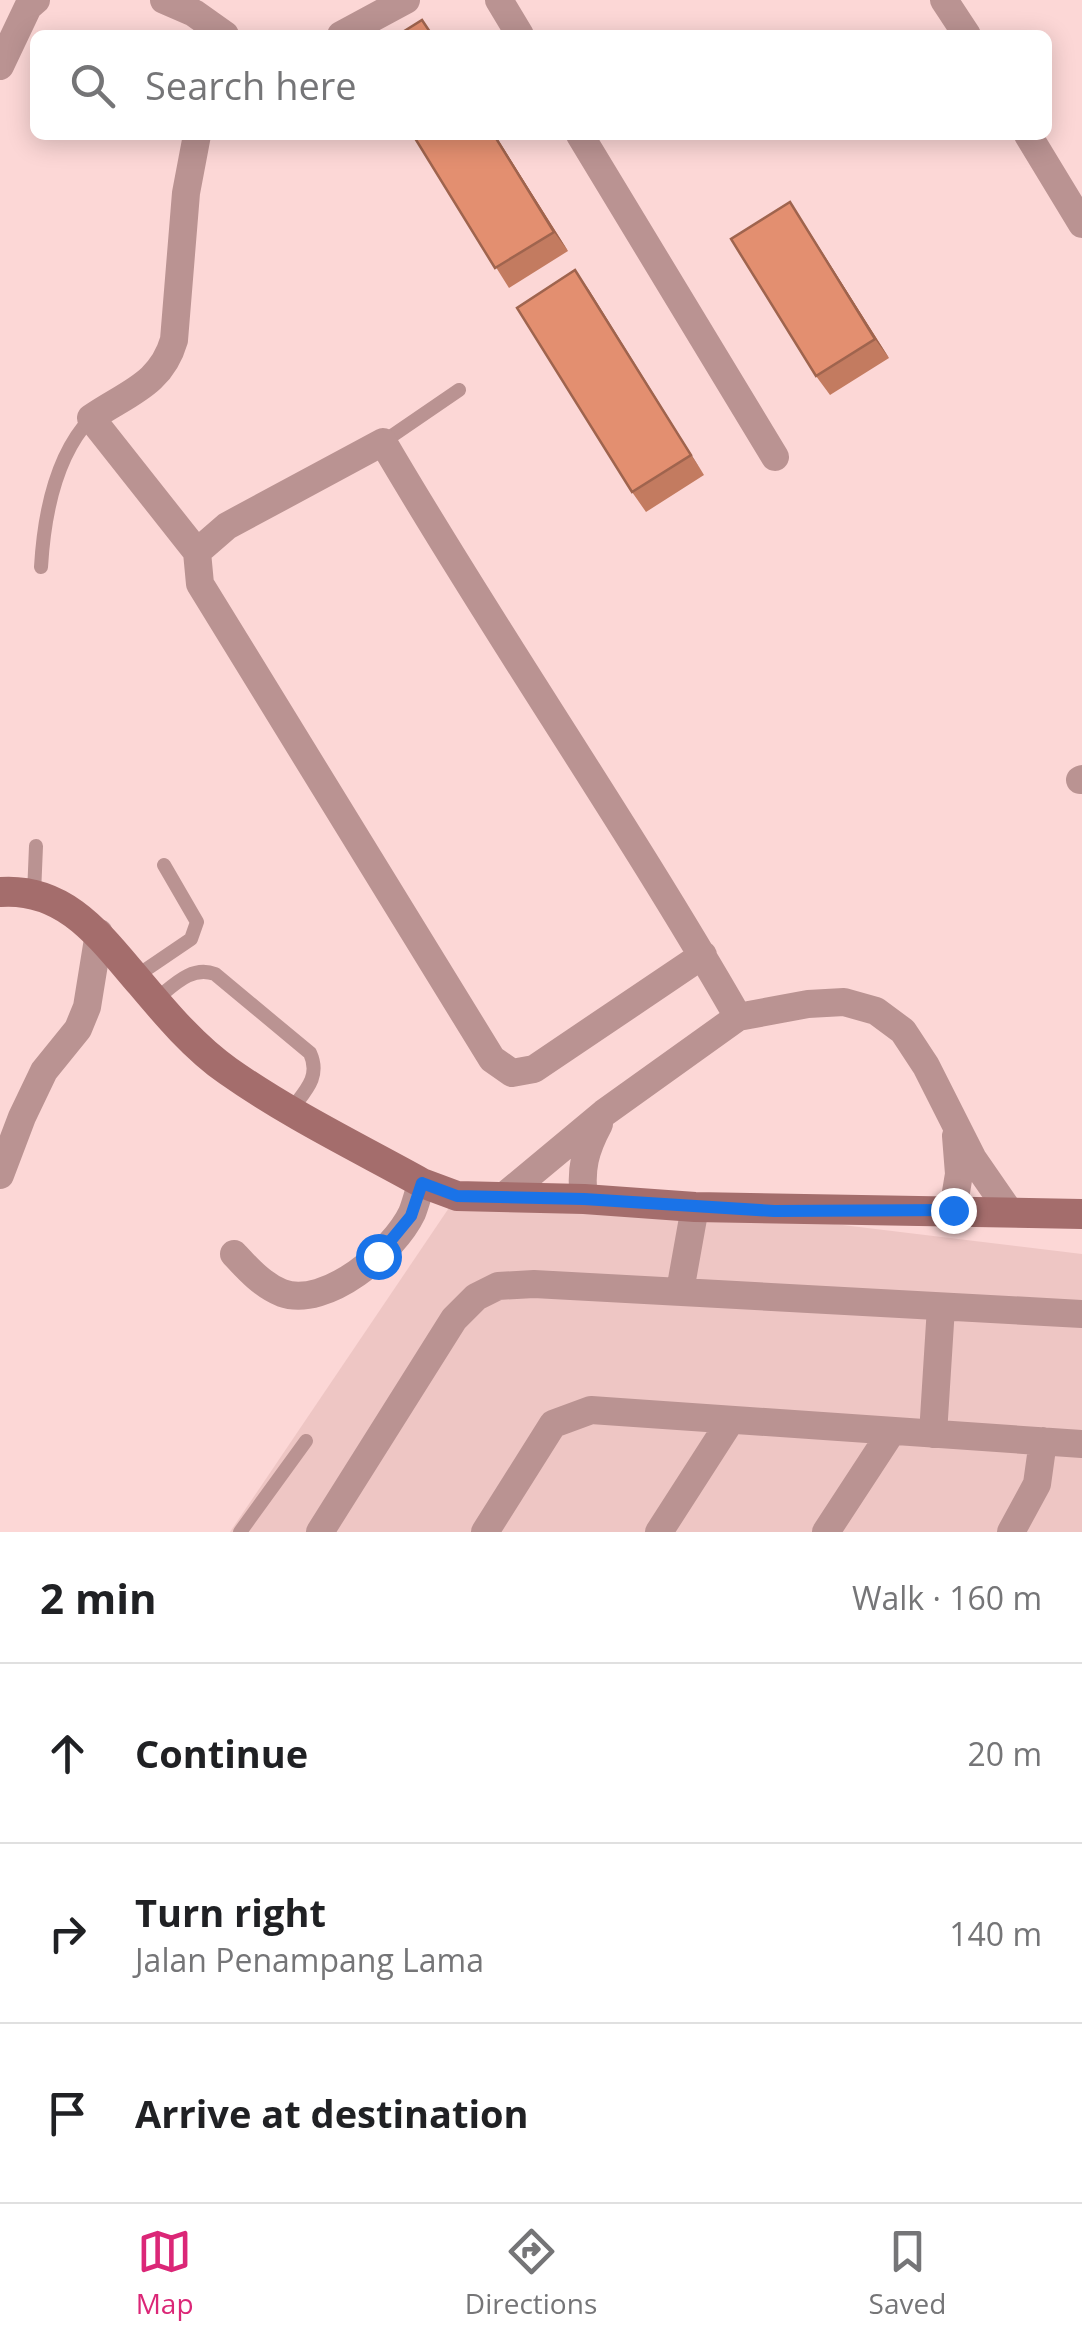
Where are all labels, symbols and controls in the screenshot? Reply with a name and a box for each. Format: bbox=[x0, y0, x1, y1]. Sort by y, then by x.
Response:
search box bbox=[30, 30, 1052, 140]
icon: search bbox=[65, 58, 120, 113]
text: Search here bbox=[145, 59, 357, 111]
route end bbox=[931, 1188, 977, 1234]
route start bbox=[356, 1234, 402, 1280]
text: 2 min bbox=[40, 1569, 157, 1626]
text: Walk · 160 m bbox=[852, 1576, 1042, 1619]
icon: ahead bbox=[40, 1726, 95, 1781]
text: Continue bbox=[135, 1727, 308, 1779]
text: 20 m bbox=[967, 1732, 1042, 1775]
text: Turn right bbox=[135, 1886, 326, 1938]
icon: right bbox=[40, 1906, 95, 1961]
text: 140 m bbox=[949, 1912, 1042, 1955]
text: Jalan Penampang Lama bbox=[135, 1938, 484, 1981]
icon: arrive bbox=[40, 2086, 95, 2141]
text: Arrive at destination bbox=[135, 2087, 529, 2139]
tab: Map bbox=[136, 2224, 194, 2322]
tab: Directions bbox=[465, 2224, 597, 2322]
tab: Saved bbox=[869, 2224, 946, 2322]

